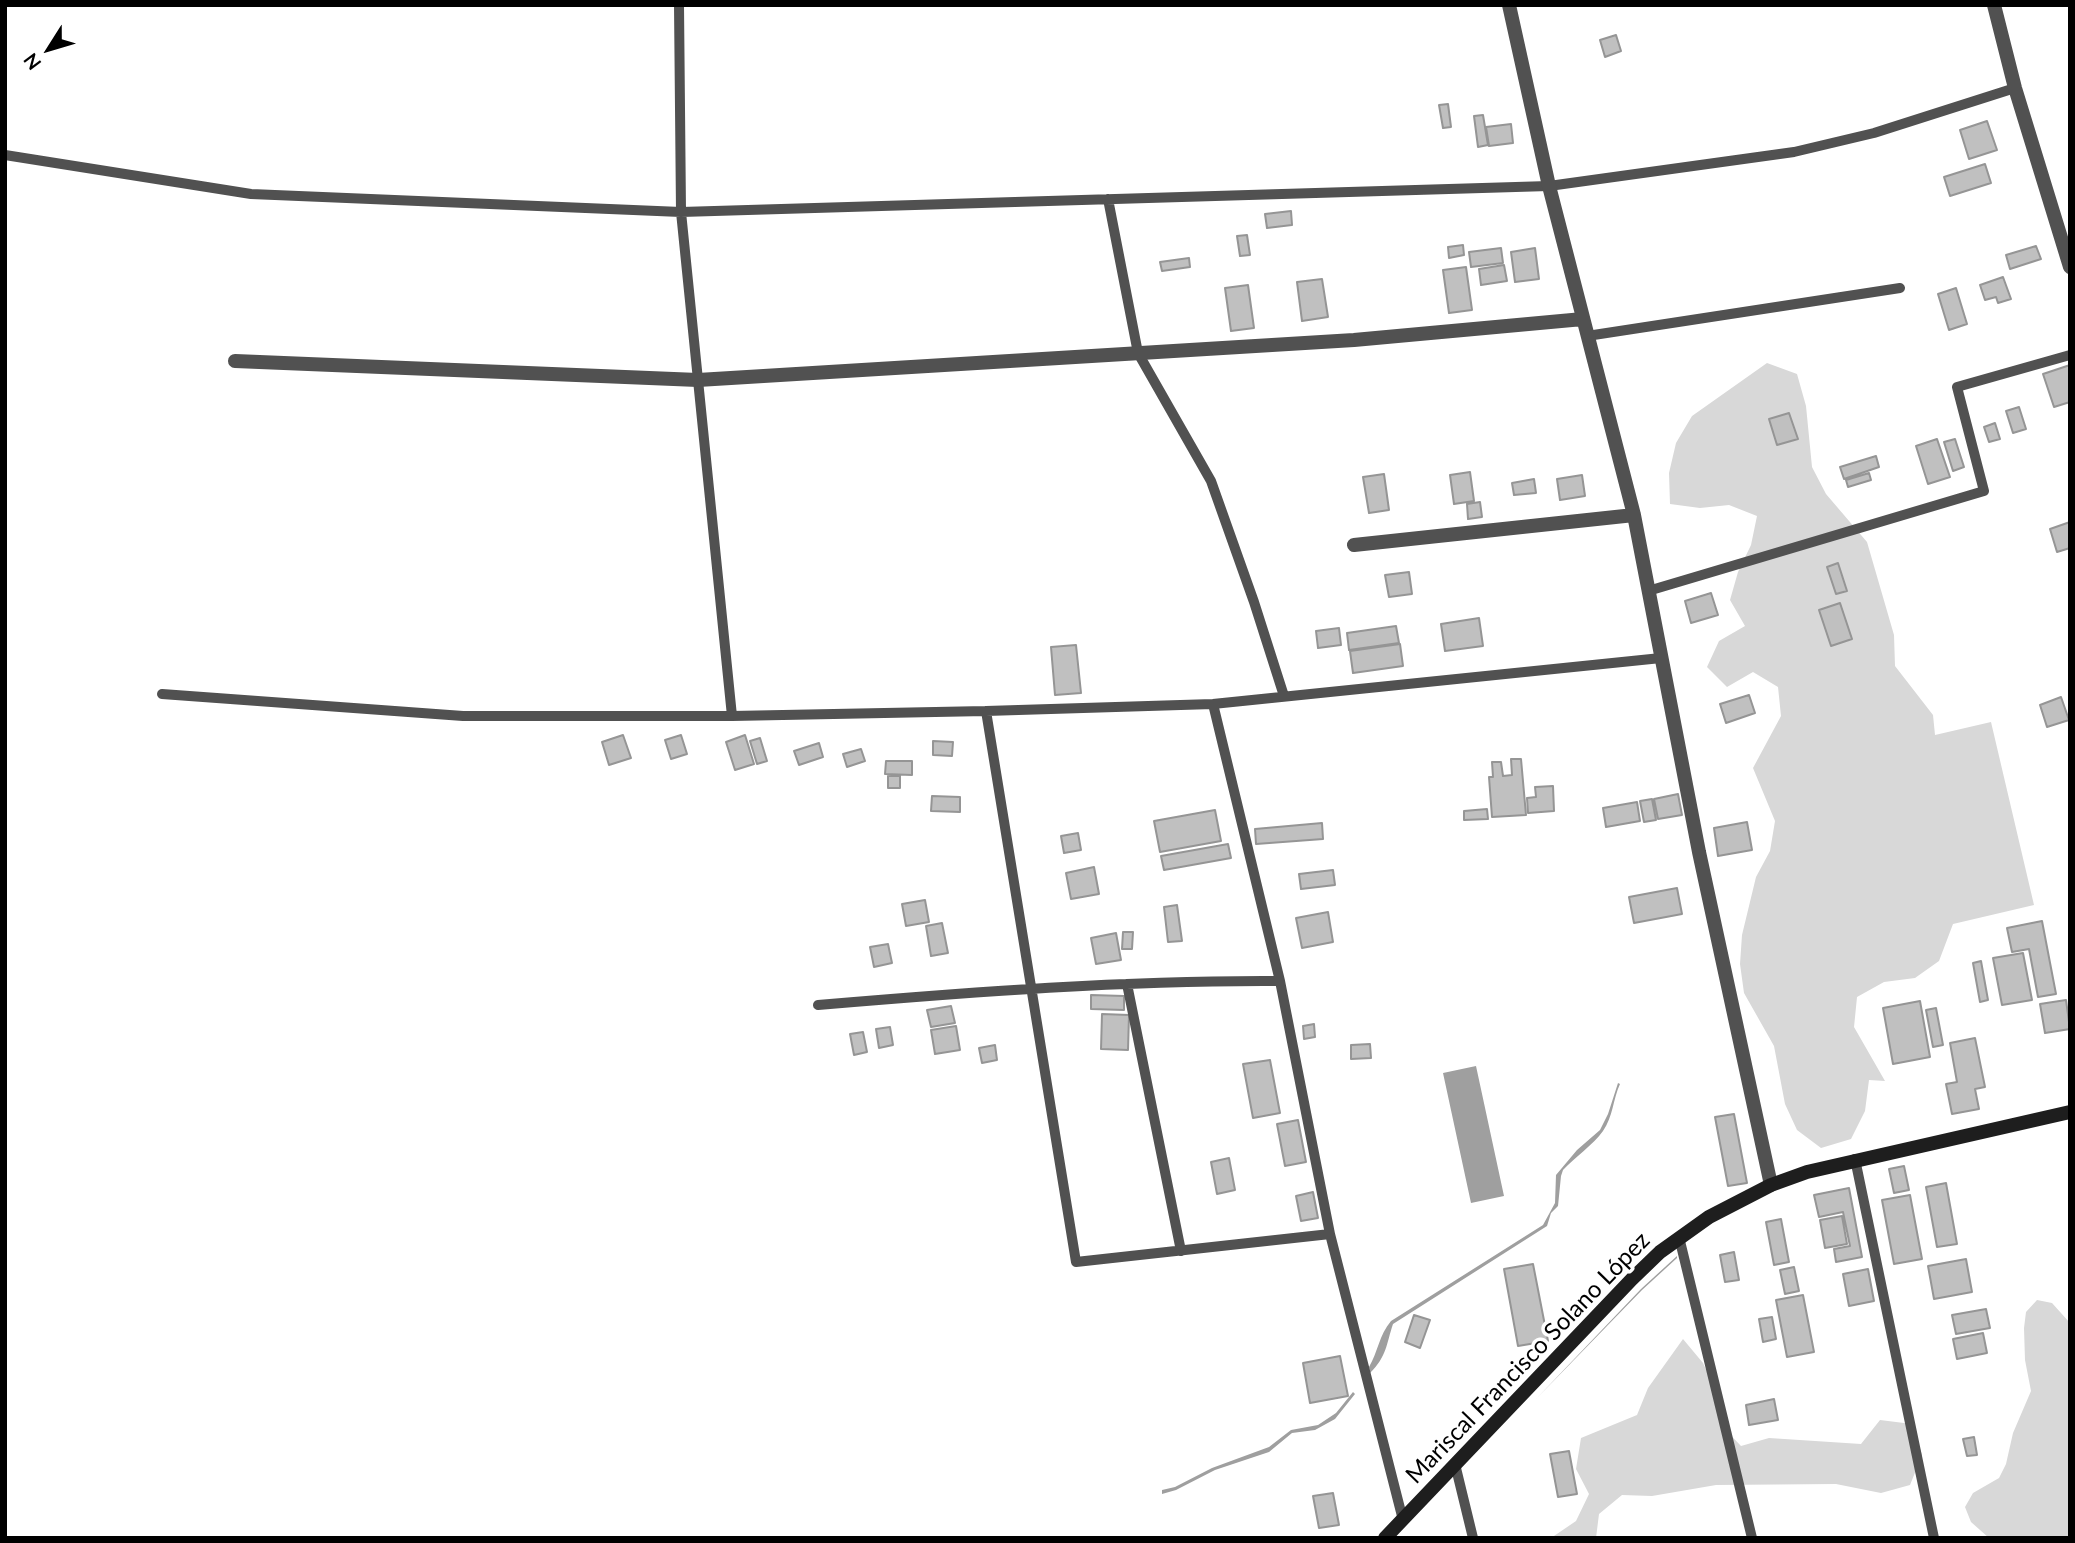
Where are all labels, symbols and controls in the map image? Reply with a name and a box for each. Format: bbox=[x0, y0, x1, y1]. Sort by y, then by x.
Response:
north arrow bbox=[14, 14, 84, 84]
text: N bbox=[18, 49, 45, 75]
street label: Mariscal Francisco Solano López bbox=[1400, 1226, 1656, 1490]

